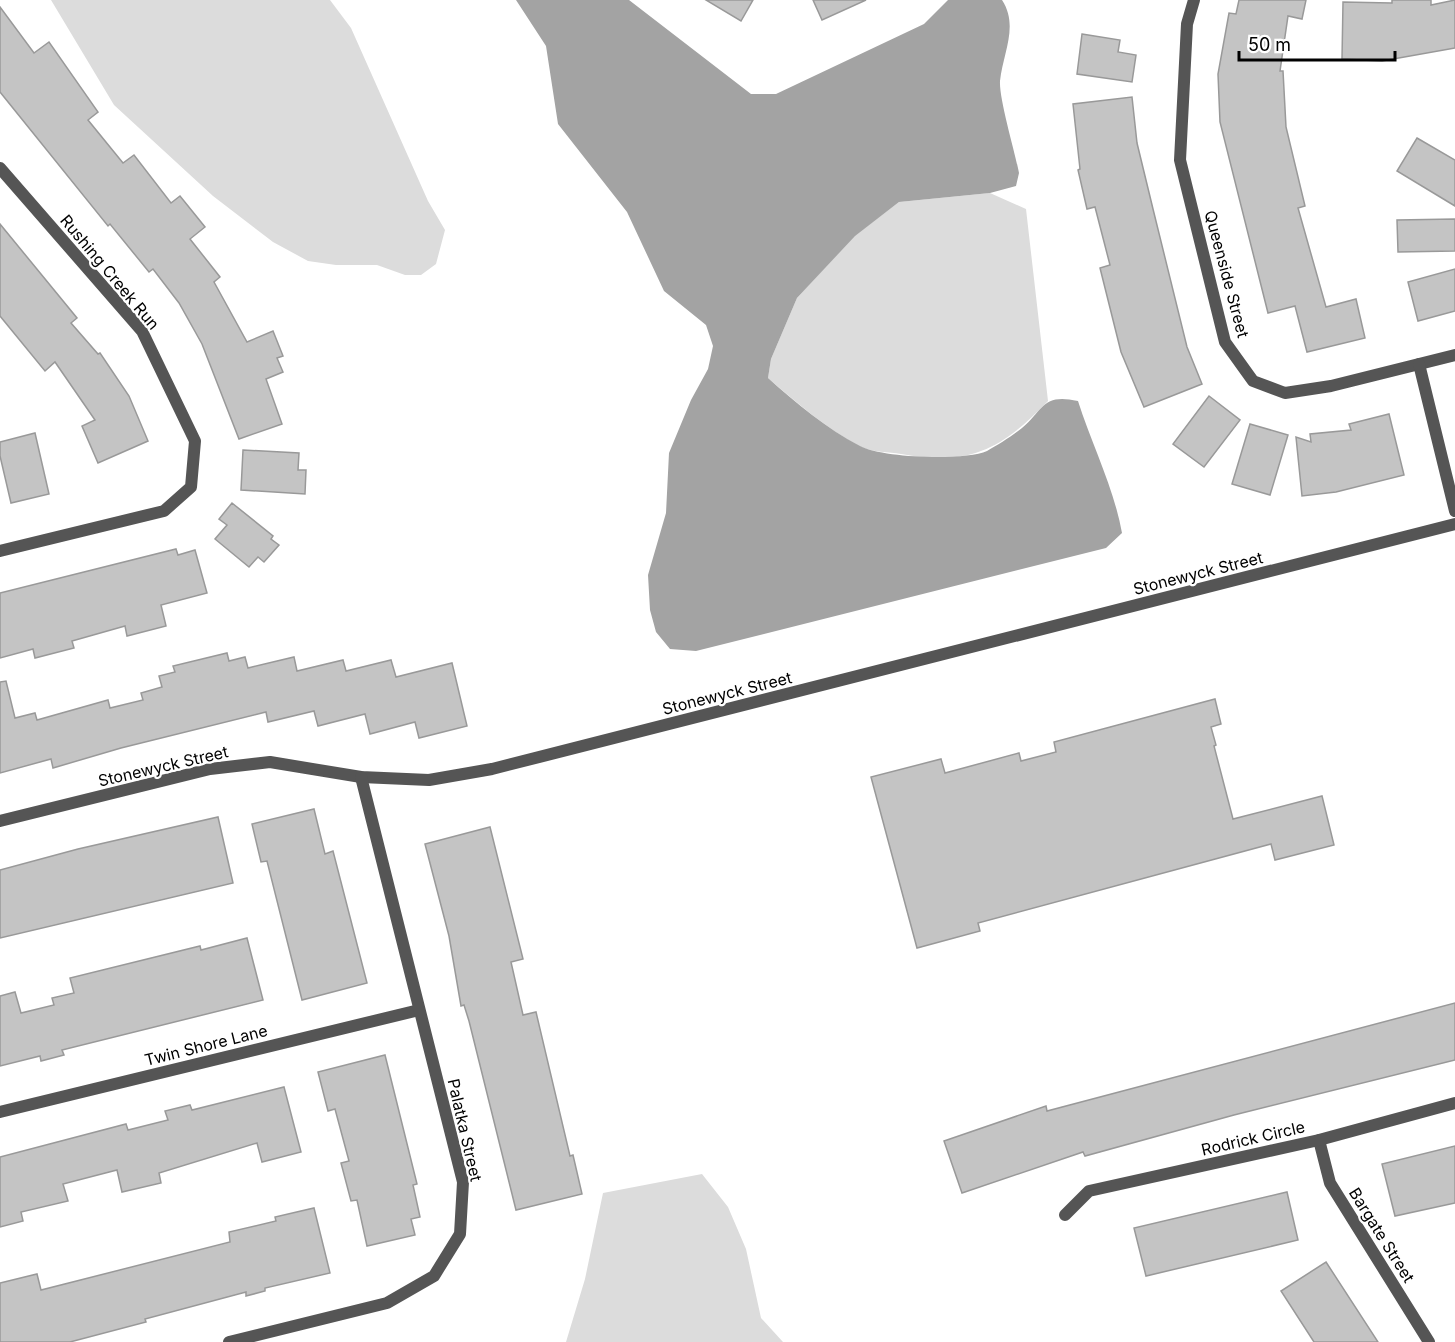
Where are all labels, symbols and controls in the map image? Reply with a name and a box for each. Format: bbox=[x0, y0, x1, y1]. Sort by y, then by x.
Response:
scale bar bbox=[1239, 24, 1395, 62]
text: 50 m bbox=[1248, 34, 1291, 55]
street label: Queenside Street bbox=[1200, 208, 1254, 340]
street label: Rushing Creek Run bbox=[56, 210, 164, 334]
street label: Stonewyck Street bbox=[1131, 547, 1265, 599]
street label: Stonewyck Street bbox=[660, 667, 794, 719]
street label: Stonewyck Street bbox=[96, 741, 230, 791]
street label: Twin Shore Lane bbox=[142, 1020, 270, 1070]
street label: Palatka Street bbox=[443, 1077, 487, 1183]
street label: Rodrick Circle bbox=[1199, 1116, 1307, 1160]
street label: Bargate Street bbox=[1345, 1184, 1419, 1286]

